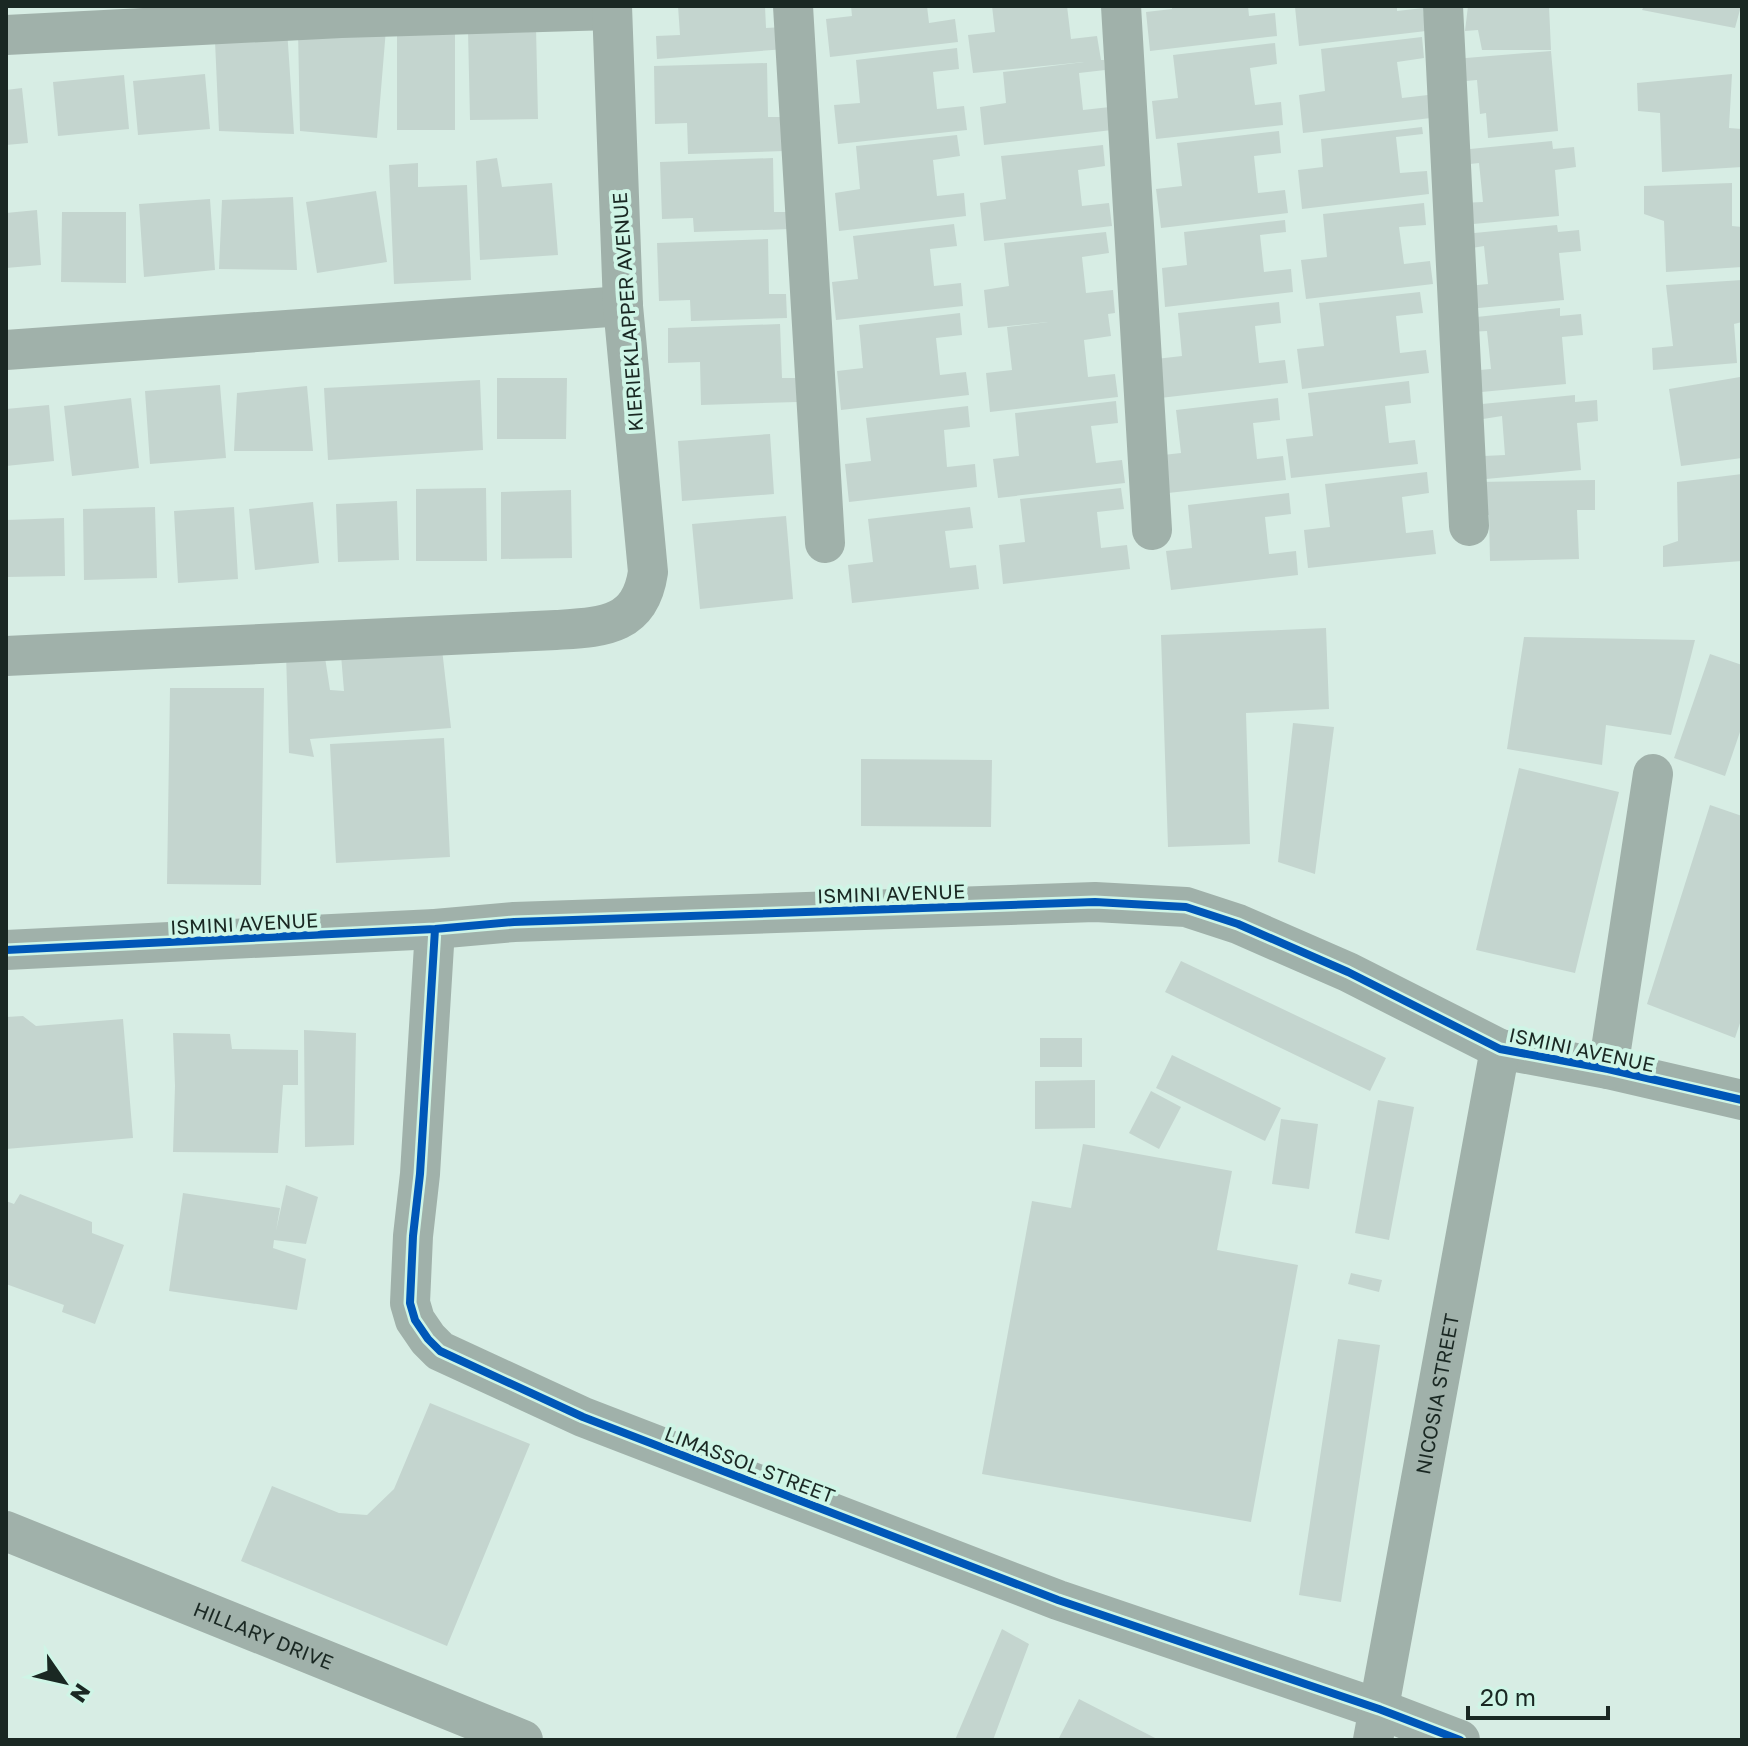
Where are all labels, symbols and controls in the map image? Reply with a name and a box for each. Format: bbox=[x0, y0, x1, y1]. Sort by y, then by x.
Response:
street label: KIERIEKLAPPER AVENUE bbox=[607, 192, 647, 432]
street label: ISMINI AVENUE bbox=[817, 878, 965, 908]
street label: ISMINI AVENUE bbox=[169, 907, 319, 939]
street label: ISMINI AVENUE bbox=[1507, 1022, 1657, 1076]
street label: NICOSIA STREET bbox=[1410, 1311, 1463, 1476]
street label: LIMASSOL STREET bbox=[661, 1420, 839, 1508]
street label: HILLARY DRIVE bbox=[190, 1596, 337, 1674]
north arrow bbox=[24, 1642, 104, 1722]
scale bar bbox=[1468, 1670, 1608, 1720]
text: N bbox=[65, 1679, 97, 1708]
text: 20 m bbox=[1480, 1682, 1536, 1711]

